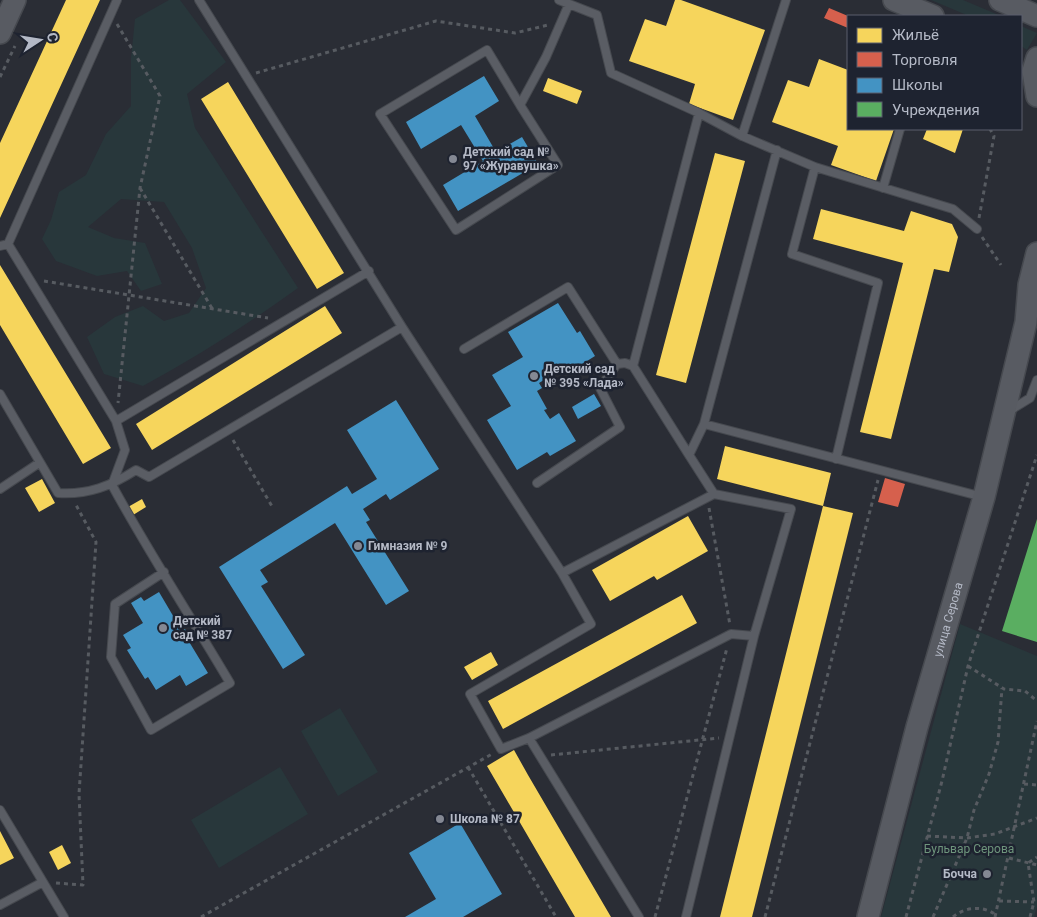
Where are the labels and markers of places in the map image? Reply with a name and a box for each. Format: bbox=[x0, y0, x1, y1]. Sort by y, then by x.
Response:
place label: Детский сад № 97 «Журавушка» bbox=[463, 145, 559, 173]
marker: Детский сад № 97 «Журавушка» bbox=[447, 153, 459, 165]
place label: Детский сад № 395 «Лада» bbox=[544, 362, 624, 390]
marker: Детский сад № 395 «Лада» bbox=[528, 370, 540, 382]
place label: Гимназия № 9 bbox=[368, 539, 448, 553]
marker: Гимназия № 9 bbox=[352, 540, 364, 552]
place label: Детский сад № 387 bbox=[173, 614, 232, 642]
marker: Детский сад № 387 bbox=[157, 622, 169, 634]
place label: Школа № 87 bbox=[450, 812, 520, 826]
marker: Школа № 87 bbox=[434, 813, 446, 825]
place label: Бочча bbox=[943, 867, 978, 881]
marker: Бочча bbox=[981, 868, 993, 880]

